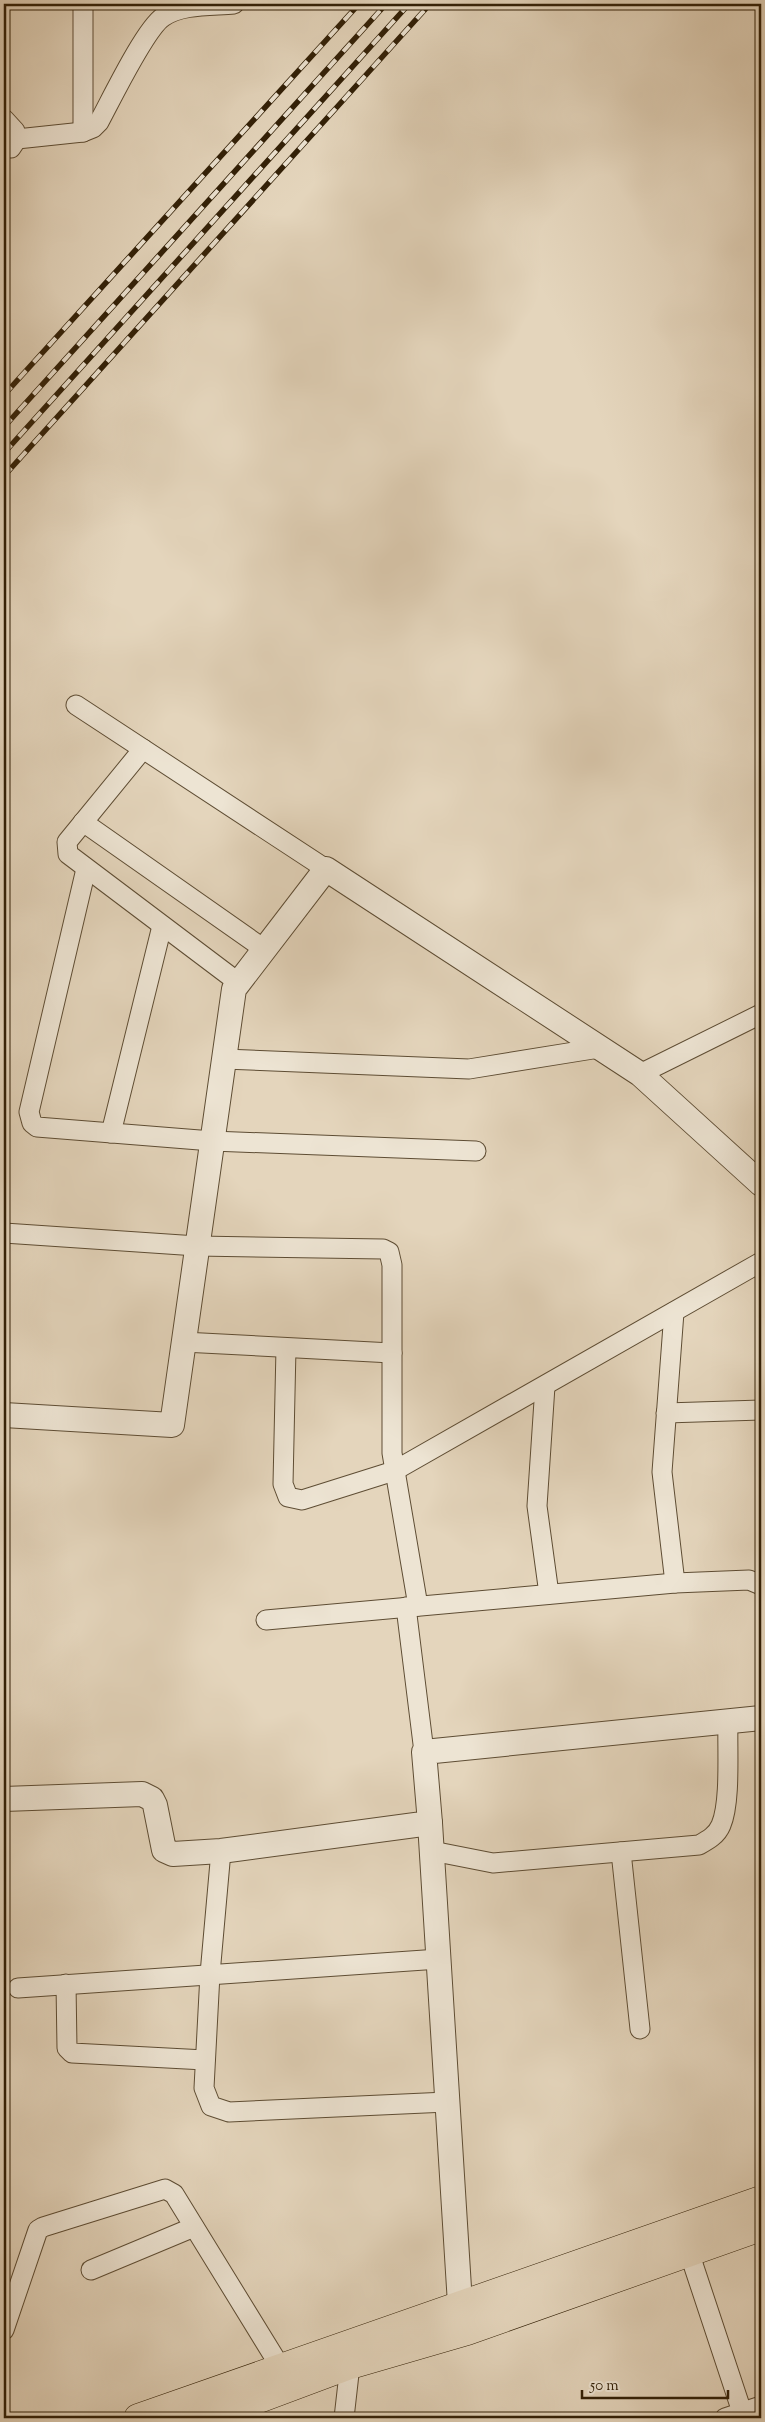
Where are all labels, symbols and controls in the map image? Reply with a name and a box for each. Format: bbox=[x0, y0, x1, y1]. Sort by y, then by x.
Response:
scale bar bbox=[582, 2367, 729, 2399]
text: 50 m bbox=[589, 2376, 619, 2397]

